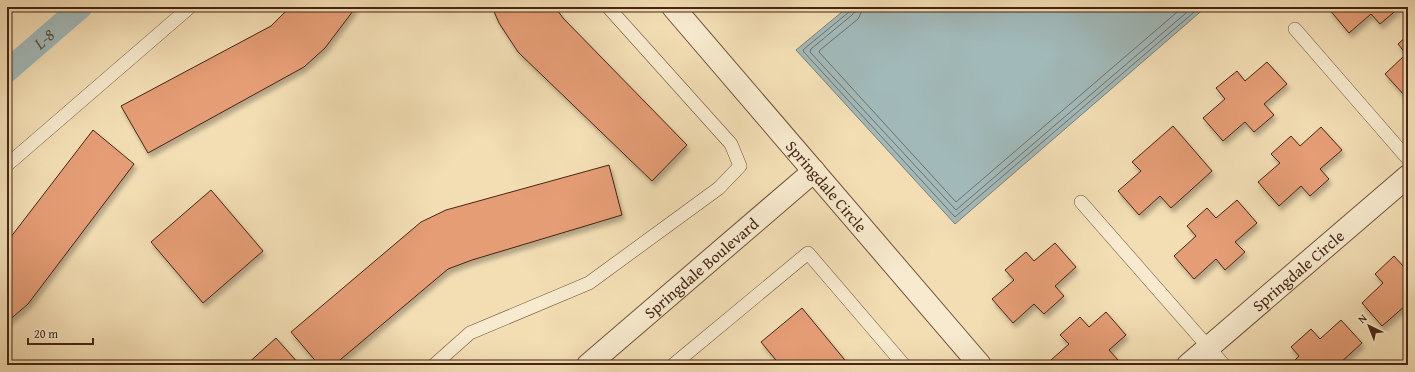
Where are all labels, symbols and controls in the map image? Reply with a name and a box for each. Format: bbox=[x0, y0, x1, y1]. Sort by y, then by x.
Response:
water label: L-8 bbox=[27, 22, 60, 55]
street label: Springdale Circle bbox=[780, 135, 873, 237]
street label: Springdale Boulevard bbox=[639, 212, 764, 324]
street label: Springdale Circle bbox=[1247, 224, 1349, 317]
north arrow bbox=[1349, 306, 1389, 346]
text: N bbox=[1354, 310, 1371, 327]
scale bar bbox=[28, 320, 93, 346]
text: 20 m bbox=[34, 325, 58, 342]

